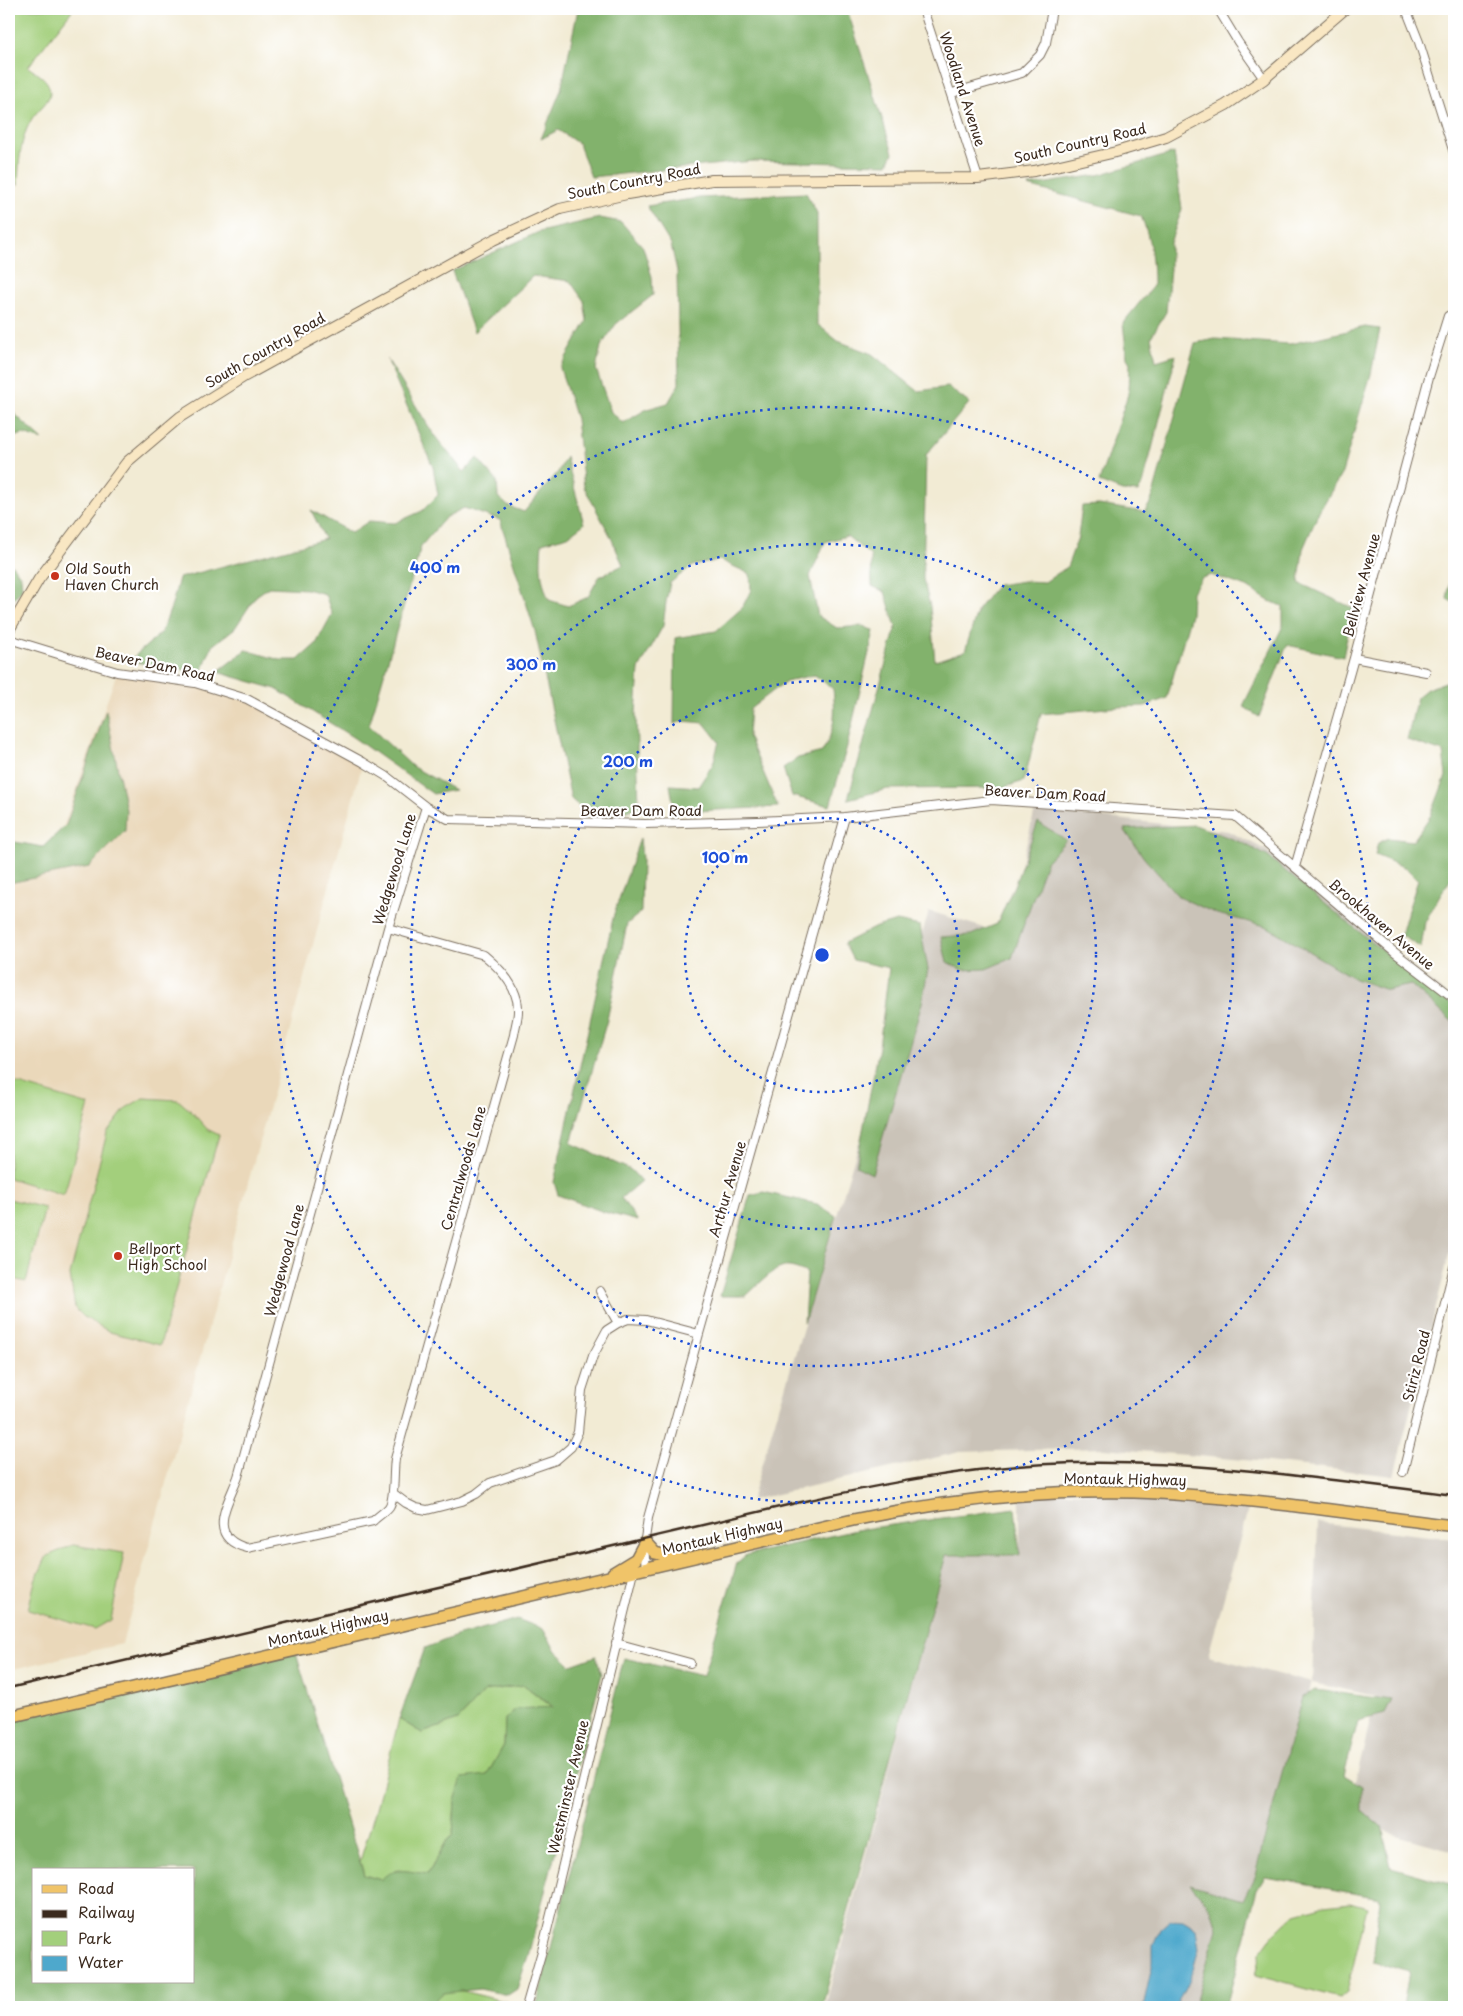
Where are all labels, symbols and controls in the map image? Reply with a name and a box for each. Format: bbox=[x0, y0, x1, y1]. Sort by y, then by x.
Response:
street label: Woodland Avenue bbox=[935, 29, 992, 149]
street label: South Country Road bbox=[1012, 118, 1148, 168]
street label: South Country Road bbox=[566, 158, 702, 204]
street label: South Country Road bbox=[201, 307, 329, 393]
street label: Bellview Avenue bbox=[1337, 530, 1385, 640]
text: 400 m bbox=[410, 555, 460, 578]
place label: Old South Haven Church bbox=[65, 558, 159, 595]
marker: Old South Haven Church bbox=[49, 570, 61, 582]
street label: Beaver Dam Road bbox=[93, 641, 217, 687]
text: 300 m bbox=[506, 652, 556, 675]
text: 200 m bbox=[603, 749, 653, 772]
street label: Beaver Dam Road bbox=[983, 779, 1107, 807]
street label: Beaver Dam Road bbox=[580, 800, 702, 821]
street label: Wedgewood Lane bbox=[367, 810, 421, 927]
text: 100 m bbox=[702, 845, 748, 868]
street label: Brookhaven Avenue bbox=[1325, 873, 1440, 975]
centre of rings bbox=[813, 946, 831, 964]
street label: Centralwoods Lane bbox=[435, 1103, 491, 1233]
street label: Arthur Avenue bbox=[703, 1138, 751, 1240]
street label: Wedgewood Lane bbox=[259, 1201, 309, 1319]
place label: Bellport High School bbox=[128, 1238, 207, 1275]
marker: Bellport High School bbox=[112, 1250, 124, 1262]
street label: Stiriz Road bbox=[1397, 1328, 1435, 1404]
street label: Montauk Highway bbox=[1063, 1467, 1187, 1491]
street label: Montauk Highway bbox=[660, 1512, 784, 1560]
street label: Montauk Highway bbox=[266, 1604, 390, 1652]
street label: Westminster Avenue bbox=[542, 1717, 594, 1856]
legend bbox=[32, 1868, 195, 1984]
text: Road bbox=[78, 1876, 114, 1899]
text: Railway bbox=[78, 1900, 135, 1923]
text: Park bbox=[78, 1926, 112, 1949]
text: Water bbox=[78, 1950, 123, 1973]

